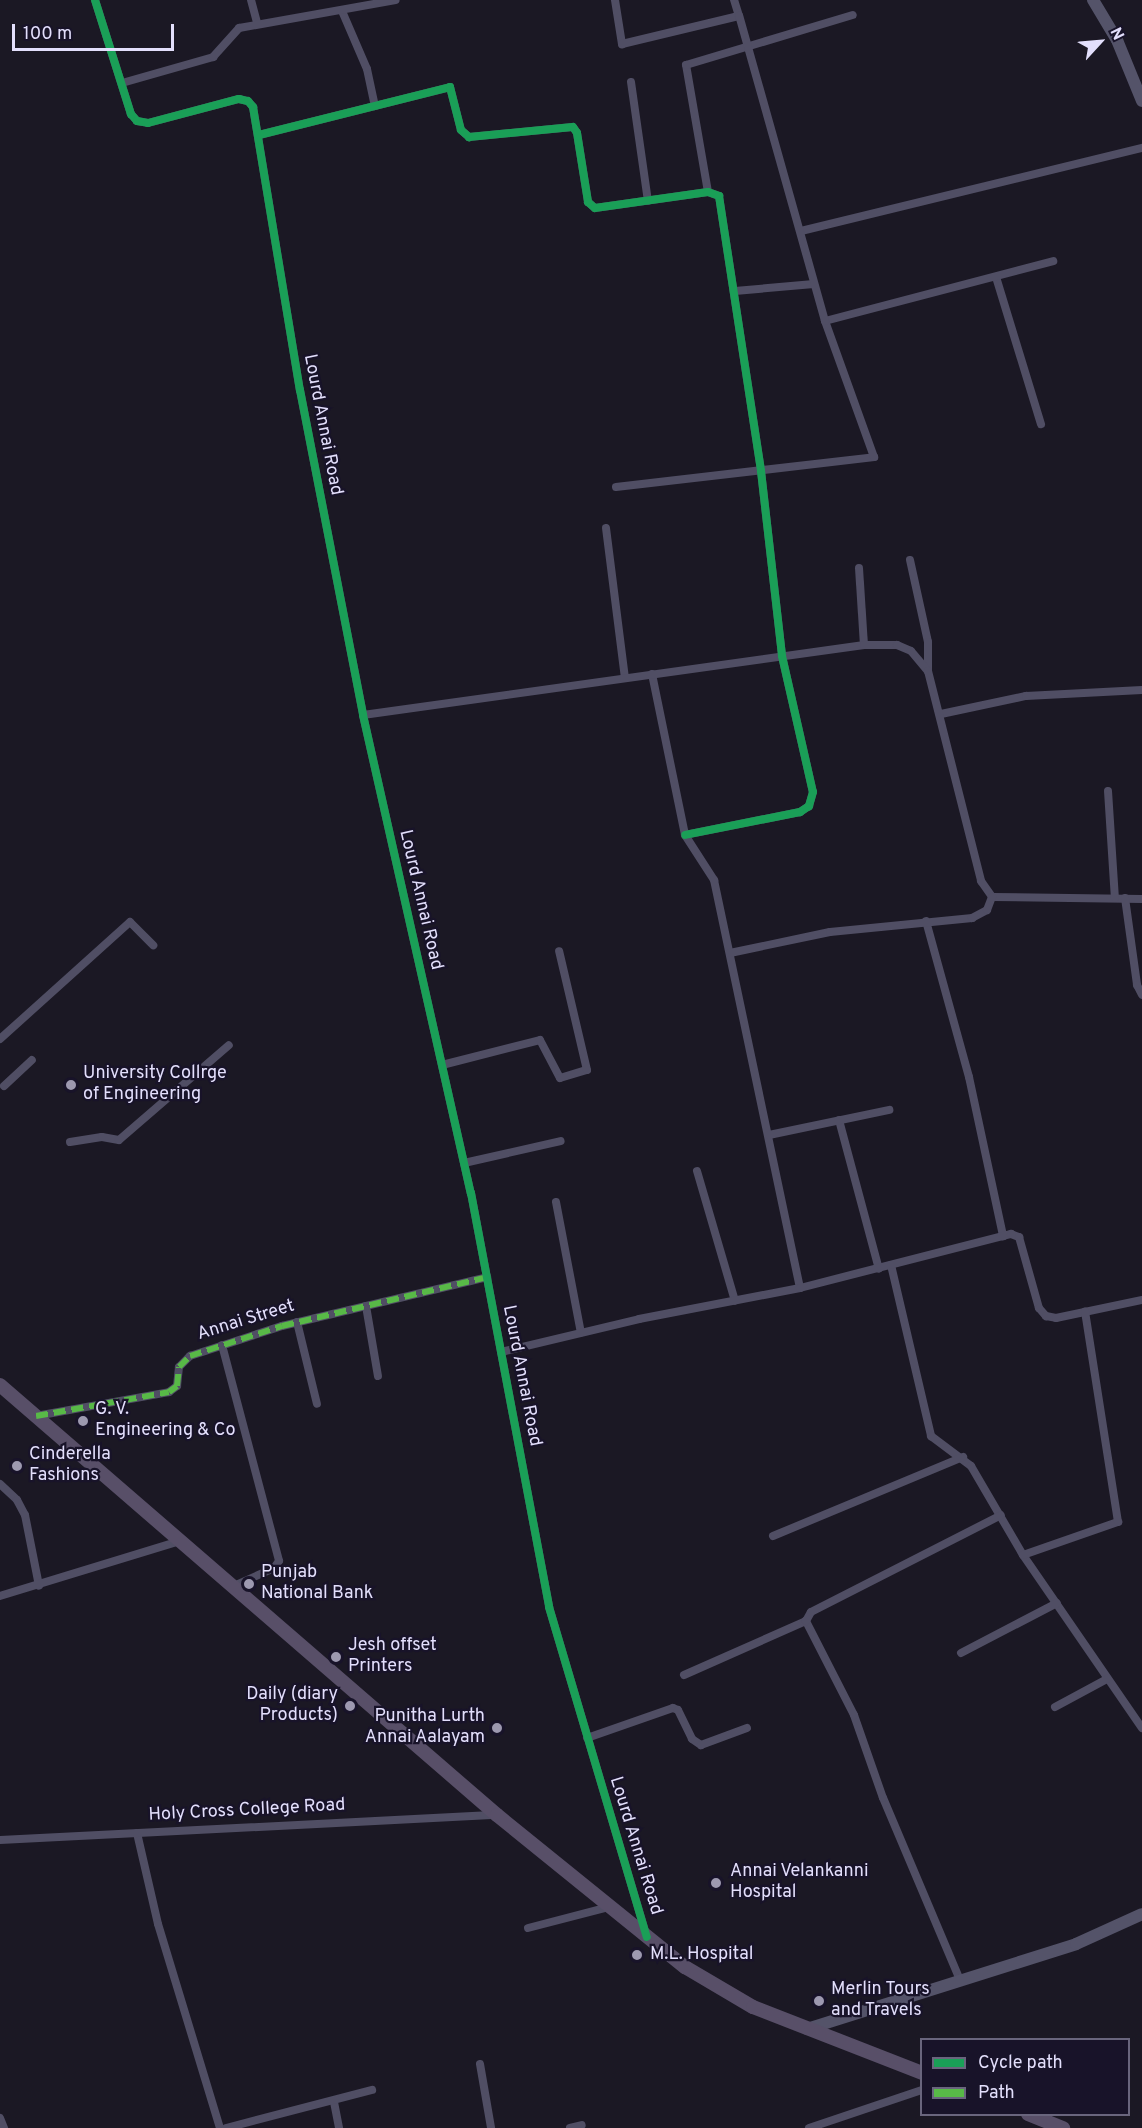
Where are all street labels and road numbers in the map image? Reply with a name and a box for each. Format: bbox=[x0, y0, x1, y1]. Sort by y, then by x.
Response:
street label: Lourd Annai Road bbox=[298, 352, 346, 498]
street label: Lourd Annai Road bbox=[393, 827, 447, 973]
street label: Annai Street bbox=[195, 1296, 297, 1346]
street label: Lourd Annai Road bbox=[497, 1303, 545, 1449]
street label: Lourd Annai Road bbox=[604, 1774, 666, 1918]
street label: Holy Cross College Road bbox=[148, 1795, 346, 1827]

